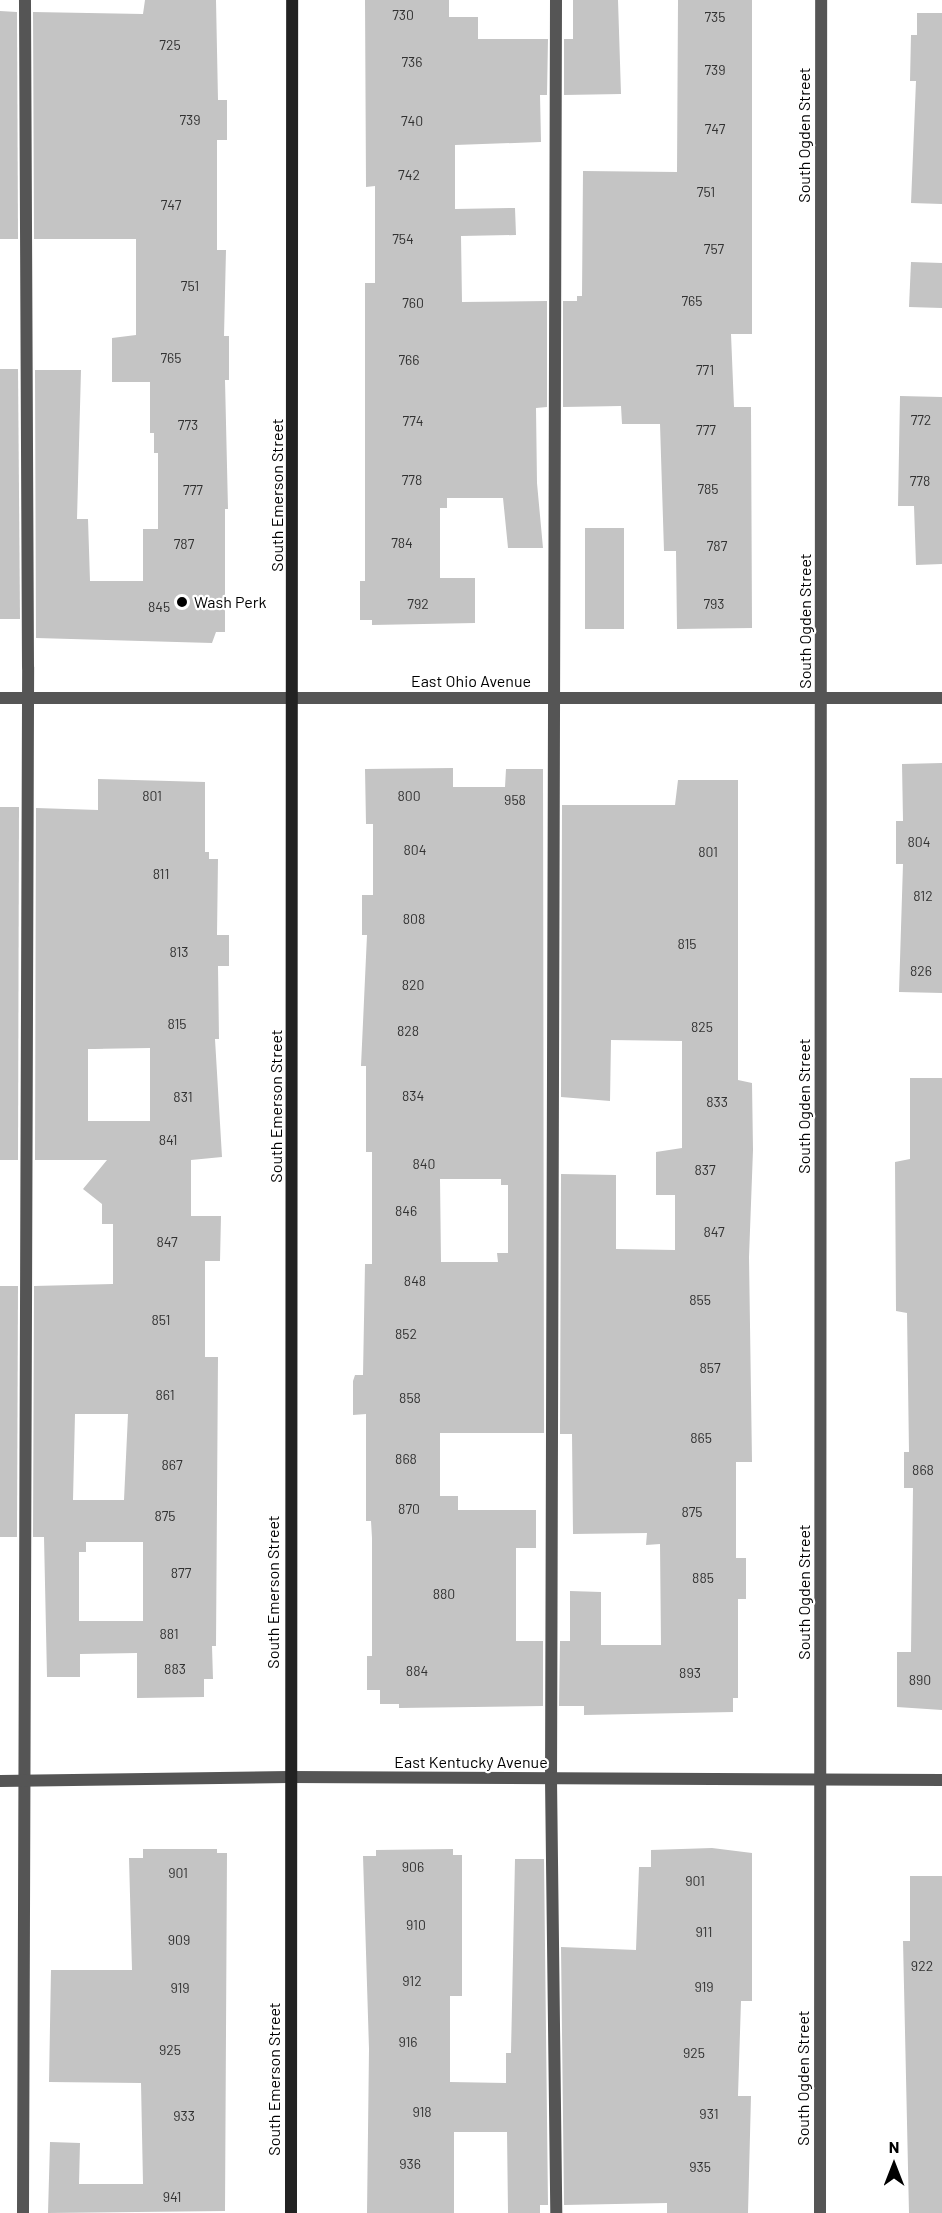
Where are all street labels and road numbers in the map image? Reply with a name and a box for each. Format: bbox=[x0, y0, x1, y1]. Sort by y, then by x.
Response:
street label: South Ogden Street bbox=[794, 67, 814, 203]
street label: South Emerson Street bbox=[267, 418, 287, 572]
street label: South Ogden Street bbox=[795, 553, 815, 689]
street label: East Ohio Avenue bbox=[411, 671, 531, 691]
street label: South Emerson Street bbox=[266, 1029, 286, 1183]
street label: South Ogden Street bbox=[794, 1038, 814, 1174]
street label: South Emerson Street bbox=[263, 1515, 283, 1669]
street label: South Ogden Street bbox=[794, 1524, 814, 1660]
street label: East Kentucky Avenue bbox=[394, 1752, 548, 1772]
street label: South Emerson Street bbox=[264, 2002, 284, 2156]
street label: South Ogden Street bbox=[793, 2010, 813, 2146]

